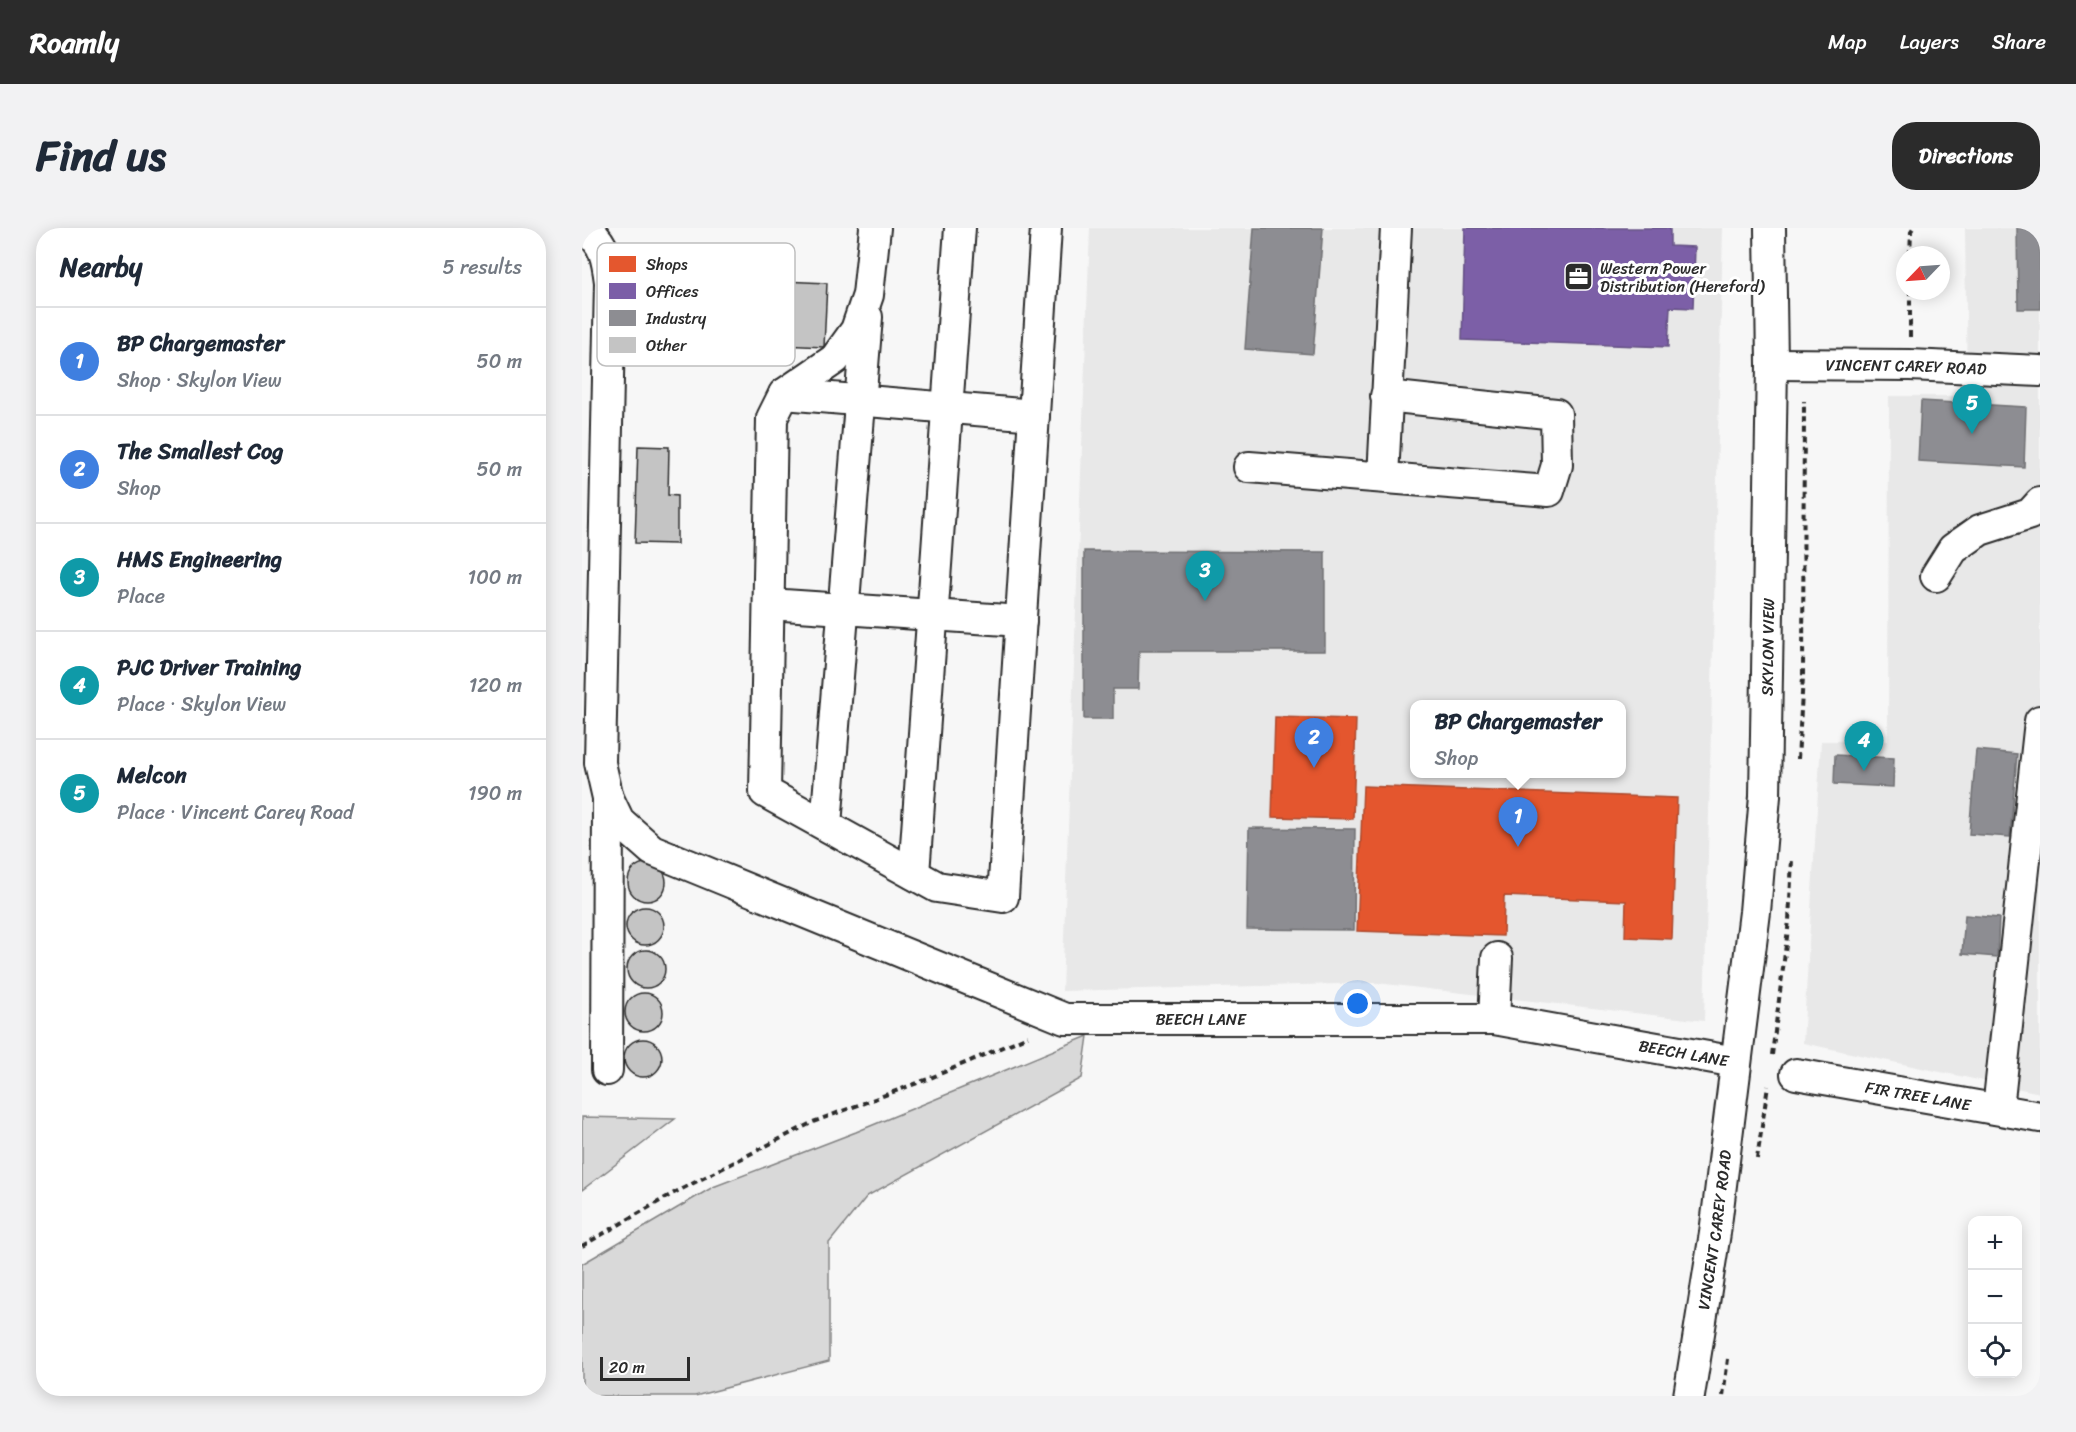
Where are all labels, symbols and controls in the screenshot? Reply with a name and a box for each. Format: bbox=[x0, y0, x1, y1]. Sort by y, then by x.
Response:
text: Roamly bbox=[30, 18, 119, 67]
text: Map bbox=[1828, 23, 1867, 61]
text: Layers bbox=[1900, 23, 1959, 61]
text: Share bbox=[1992, 23, 2046, 61]
text: Find us bbox=[36, 119, 166, 193]
button: Directions bbox=[1892, 122, 2040, 190]
legend bbox=[597, 243, 795, 366]
text: Nearby bbox=[60, 244, 142, 290]
north arrow bbox=[1896, 246, 1950, 300]
text: 5 results bbox=[443, 250, 522, 285]
text: Shops bbox=[646, 250, 688, 279]
place label: Western Power Distribution (Hereford) bbox=[1600, 254, 1766, 301]
office icon: Western Power Distribution (Hereford) bbox=[1563, 261, 1595, 293]
text: Offices bbox=[646, 277, 699, 306]
text: Industry bbox=[645, 304, 707, 333]
text: BP Chargemaster bbox=[117, 324, 284, 363]
text: Other bbox=[646, 331, 688, 360]
text: 1 bbox=[75, 344, 84, 379]
text: 50 m bbox=[477, 344, 522, 379]
street label: VINCENT CAREY ROAD bbox=[1825, 350, 1987, 383]
text: Shop · Skylon View bbox=[117, 363, 282, 398]
pin: 5 bbox=[1952, 384, 1992, 434]
text: The Smallest Cog bbox=[117, 432, 283, 471]
text: 2 bbox=[74, 452, 85, 487]
text: 50 m bbox=[477, 452, 522, 487]
text: Shop bbox=[117, 471, 161, 506]
text: HMS Engineering bbox=[117, 540, 282, 579]
pin: 3 bbox=[1186, 552, 1224, 601]
text: 3 bbox=[74, 560, 85, 595]
text: 100 m bbox=[468, 560, 522, 595]
text: Place bbox=[117, 579, 165, 614]
street label: SKYLON VIEW bbox=[1752, 597, 1783, 696]
text: PJC Driver Training bbox=[117, 648, 301, 687]
text: 4 bbox=[73, 668, 86, 703]
text: 120 m bbox=[469, 668, 522, 703]
text: Place · Skylon View bbox=[117, 687, 286, 722]
popup bbox=[1410, 700, 1626, 778]
text: BP Chargemaster bbox=[1435, 702, 1601, 741]
pin: 2 bbox=[1294, 718, 1334, 768]
pin: 4 bbox=[1844, 722, 1884, 771]
text: Shop bbox=[1435, 741, 1478, 776]
text: Melcon bbox=[117, 756, 187, 795]
text: 5 bbox=[73, 776, 86, 811]
text: 190 m bbox=[468, 776, 522, 811]
text: Place · Vincent Carey Road bbox=[117, 795, 353, 830]
pin: 1 bbox=[1498, 798, 1538, 847]
your location bbox=[1343, 989, 1372, 1018]
street label: BEECH LANE bbox=[1155, 1005, 1247, 1034]
street label: BEECH LANE bbox=[1637, 1031, 1732, 1075]
street label: FIR TREE LANE bbox=[1863, 1072, 1974, 1119]
street label: VINCENT CAREY ROAD bbox=[1688, 1148, 1740, 1312]
map controls bbox=[1968, 1216, 2022, 1378]
button: + bbox=[1968, 1216, 2022, 1270]
button: − bbox=[1968, 1270, 2022, 1324]
button: locate bbox=[1968, 1324, 2022, 1378]
text: 20 m bbox=[609, 1353, 645, 1382]
scale bar bbox=[600, 1354, 690, 1382]

